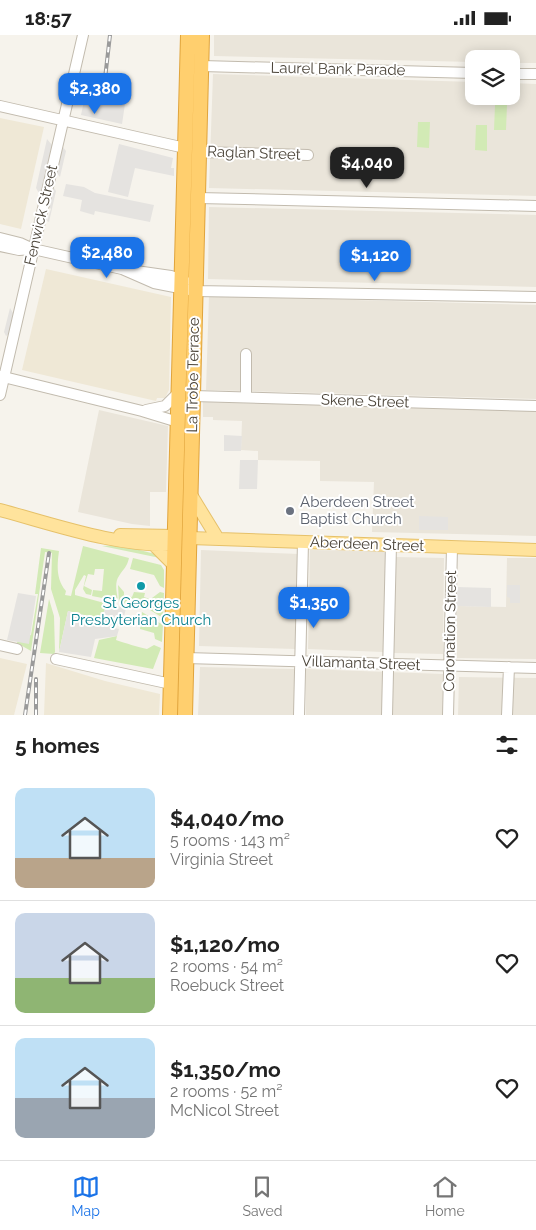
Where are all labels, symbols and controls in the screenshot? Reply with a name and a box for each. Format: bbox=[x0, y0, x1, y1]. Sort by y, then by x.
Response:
text: 18:57 bbox=[25, 7, 72, 29]
map controls bbox=[465, 50, 520, 105]
button: layers bbox=[465, 50, 520, 105]
street label: Laurel Bank Parade bbox=[270, 59, 406, 79]
pin: $2,380 bbox=[54, 73, 136, 115]
text: $2,380 bbox=[69, 79, 121, 98]
street label: Raglan Street bbox=[207, 142, 301, 164]
pin: $4,040 bbox=[326, 147, 408, 189]
text: $4,040 bbox=[341, 153, 393, 172]
street label: Fenwick Street bbox=[21, 163, 61, 267]
pin: $2,480 bbox=[66, 237, 148, 279]
pin: $1,120 bbox=[334, 239, 416, 282]
text: $2,480 bbox=[81, 243, 133, 262]
text: $1,120 bbox=[351, 246, 399, 265]
street label: La Trobe Terrace bbox=[183, 317, 203, 433]
street label: Skene Street bbox=[321, 390, 409, 412]
place label: Aberdeen Street Baptist Church bbox=[300, 493, 414, 528]
marker: Aberdeen Street Baptist Church bbox=[284, 505, 296, 517]
street label: Aberdeen Street bbox=[310, 533, 424, 555]
street label: Coronation Street bbox=[440, 570, 460, 692]
marker: St Georges Presbyterian Church bbox=[135, 580, 147, 592]
pin: $1,350 bbox=[273, 587, 355, 629]
text: $1,350 bbox=[289, 593, 339, 612]
place label: St Georges Presbyterian Church bbox=[71, 594, 211, 629]
street label: Villamanta Street bbox=[301, 652, 421, 674]
icon: filters bbox=[493, 731, 521, 759]
text: 5 homes bbox=[15, 733, 100, 758]
text: $4,040/mo bbox=[170, 806, 284, 831]
icon: home bbox=[55, 808, 115, 868]
icon: heart bbox=[493, 824, 521, 852]
text: 5 rooms · 143 m² bbox=[170, 831, 290, 850]
text: Virginia Street bbox=[170, 850, 273, 869]
text: $1,120/mo bbox=[170, 932, 280, 957]
icon: home bbox=[55, 933, 115, 993]
icon: heart bbox=[493, 949, 521, 977]
text: 2 rooms · 54 m² bbox=[170, 957, 283, 976]
text: Roebuck Street bbox=[170, 976, 284, 995]
text: $1,350/mo bbox=[170, 1057, 281, 1082]
icon: home bbox=[55, 1058, 115, 1118]
icon: heart bbox=[493, 1074, 521, 1102]
text: 2 rooms · 52 m² bbox=[170, 1082, 282, 1101]
text: McNicol Street bbox=[170, 1101, 279, 1120]
tab: Map bbox=[71, 1173, 100, 1219]
tab: Saved bbox=[242, 1173, 282, 1219]
tab: Home bbox=[425, 1173, 465, 1219]

